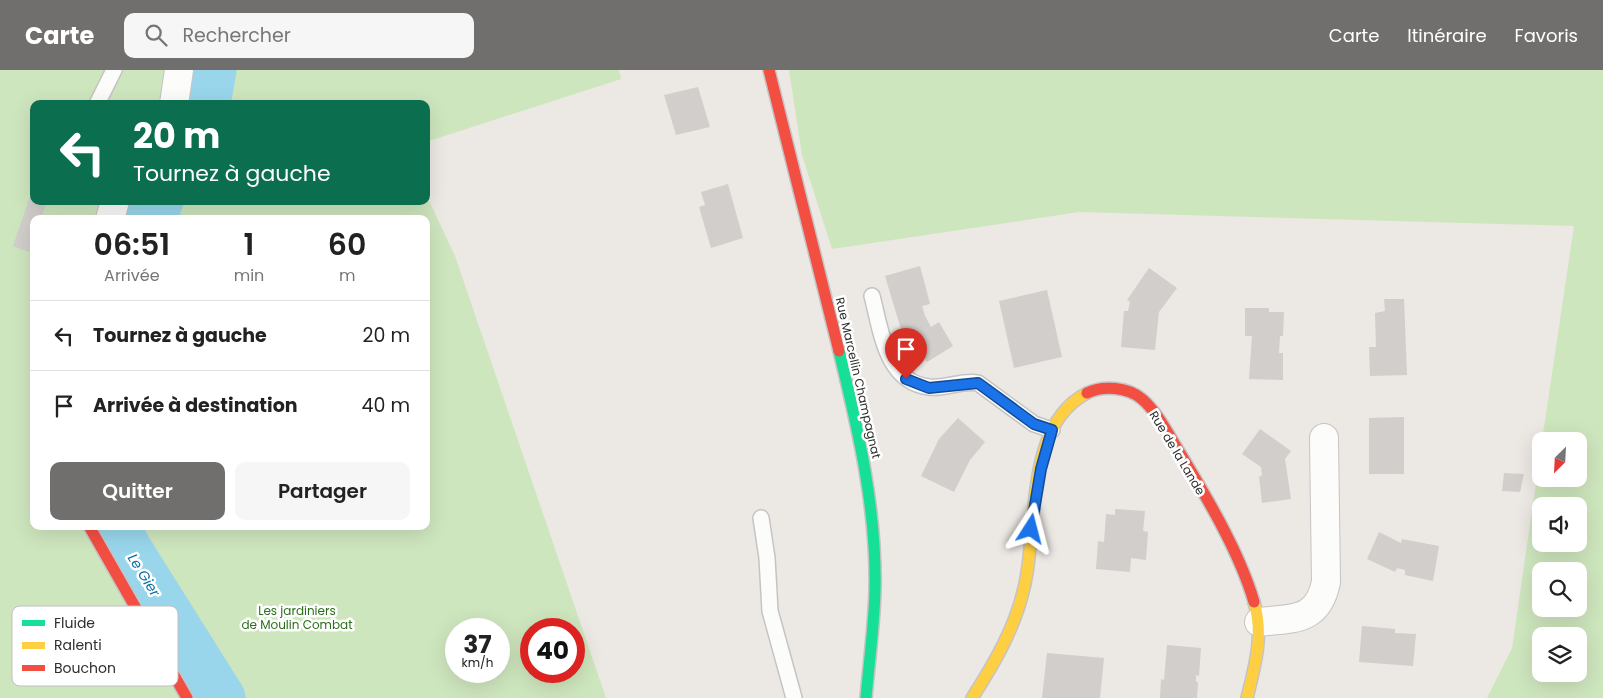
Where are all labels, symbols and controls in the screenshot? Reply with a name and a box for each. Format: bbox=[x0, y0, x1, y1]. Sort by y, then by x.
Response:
search box bbox=[124, 13, 474, 58]
text: Carte bbox=[25, 19, 94, 52]
icon: search bbox=[142, 21, 170, 49]
text: Rechercher bbox=[182, 22, 291, 49]
text: Carte bbox=[1329, 23, 1379, 48]
text: Itinéraire bbox=[1407, 23, 1487, 48]
text: Favoris bbox=[1515, 23, 1578, 48]
text: 20 m bbox=[133, 111, 220, 160]
icon: left bbox=[50, 120, 115, 185]
text: Tournez à gauche bbox=[133, 158, 331, 189]
text: 06:51 bbox=[94, 223, 170, 266]
text: 1 bbox=[244, 223, 254, 266]
text: 60 bbox=[328, 223, 366, 266]
text: Arrivée bbox=[104, 264, 160, 287]
text: min bbox=[234, 264, 264, 287]
text: m bbox=[339, 264, 355, 287]
street label: Rue Marcellin Champagnat bbox=[832, 296, 885, 460]
icon: left bbox=[50, 322, 78, 350]
text: Tournez à gauche bbox=[93, 322, 267, 349]
text: 20 m bbox=[362, 322, 410, 349]
pin bbox=[885, 328, 927, 379]
icon: arrive bbox=[892, 335, 920, 363]
icon: arrive bbox=[50, 392, 78, 420]
text: Arrivée à destination bbox=[93, 392, 298, 419]
text: 40 m bbox=[361, 392, 410, 419]
street label: Rue de la Lande bbox=[1146, 408, 1209, 498]
north arrow bbox=[1532, 432, 1588, 488]
map controls bbox=[1532, 432, 1587, 682]
button: Quitter bbox=[50, 462, 225, 520]
button: Partager bbox=[235, 462, 410, 520]
button: sound bbox=[1532, 497, 1587, 552]
position arrow bbox=[1004, 502, 1056, 554]
water label: Le Gier bbox=[123, 550, 165, 601]
button: search bbox=[1532, 562, 1587, 617]
park label: Les jardiniers de Moulin Combat bbox=[241, 602, 353, 633]
legend bbox=[12, 606, 178, 686]
text: Fluide bbox=[54, 613, 95, 633]
speed limit sign: 40 bbox=[520, 618, 585, 683]
text: 37 bbox=[463, 627, 492, 662]
button: layers bbox=[1532, 627, 1587, 682]
text: Ralenti bbox=[54, 635, 102, 655]
text: km/h bbox=[462, 654, 493, 671]
text: Bouchon bbox=[54, 658, 116, 678]

